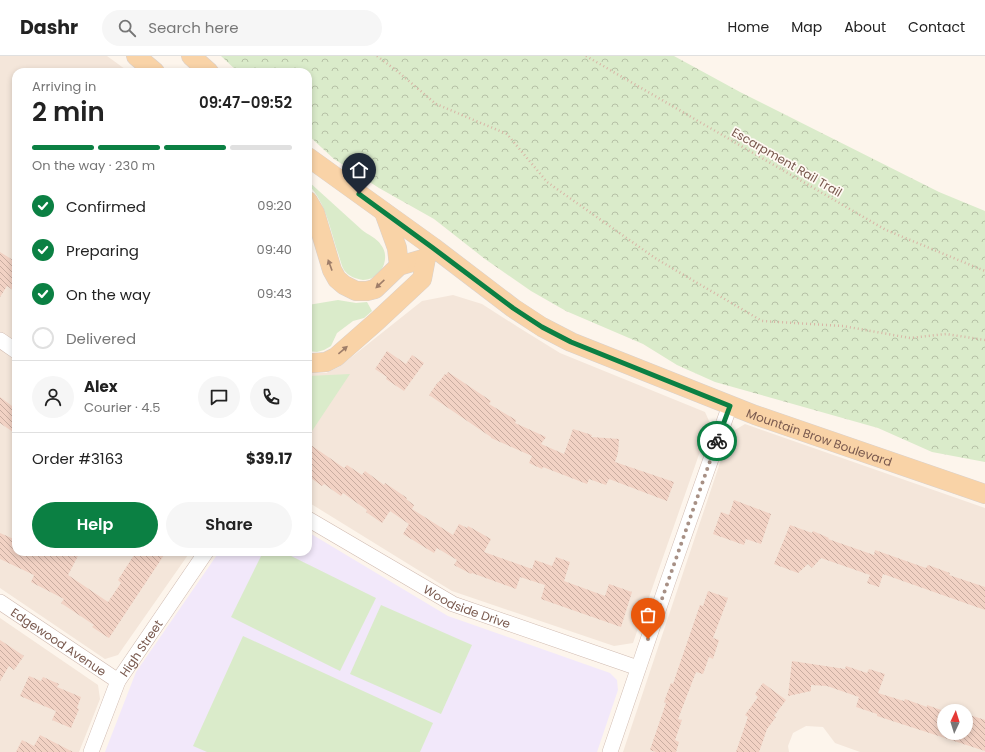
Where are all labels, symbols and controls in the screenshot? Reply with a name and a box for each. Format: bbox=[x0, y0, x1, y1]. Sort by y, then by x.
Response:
search box bbox=[102, 10, 382, 46]
text: Dashr bbox=[20, 14, 78, 41]
icon: search bbox=[116, 17, 138, 39]
text: Search here bbox=[148, 17, 239, 38]
text: Home bbox=[727, 17, 769, 37]
text: Map bbox=[791, 17, 822, 37]
text: About bbox=[844, 17, 886, 37]
text: Contact bbox=[908, 17, 965, 37]
text: Arriving in bbox=[32, 77, 96, 96]
text: 09:47–09:52 bbox=[199, 92, 292, 113]
text: 2 min bbox=[32, 94, 105, 130]
street label: Escarpment Rail Trail bbox=[729, 123, 845, 201]
pin bbox=[342, 153, 376, 194]
text: On the way · 230 m bbox=[32, 156, 155, 175]
icon: home bbox=[348, 159, 370, 181]
icon: check bbox=[32, 195, 54, 217]
text: Confirmed bbox=[66, 196, 146, 217]
text: 09:20 bbox=[257, 196, 292, 215]
icon: check bbox=[32, 239, 54, 261]
text: Preparing bbox=[66, 240, 139, 261]
text: 09:40 bbox=[257, 240, 292, 259]
one-way arrow bbox=[327, 258, 333, 270]
one-way arrow bbox=[375, 279, 385, 289]
icon: check bbox=[32, 283, 54, 305]
text: On the way bbox=[66, 284, 151, 305]
text: 09:43 bbox=[257, 284, 292, 303]
text: Delivered bbox=[66, 328, 136, 349]
one-way arrow bbox=[338, 346, 349, 355]
button: person bbox=[32, 376, 74, 418]
text: Alex bbox=[84, 376, 118, 397]
button: chat bbox=[198, 376, 240, 418]
button: phone bbox=[250, 376, 292, 418]
text: Courier · 4.5 bbox=[84, 398, 160, 417]
street label: Mountain Brow Boulevard bbox=[744, 404, 895, 470]
courier bbox=[697, 421, 737, 461]
icon: bike bbox=[706, 430, 728, 452]
text: Order #3163 bbox=[32, 448, 123, 469]
text: $39.17 bbox=[246, 448, 292, 469]
button: Help bbox=[32, 502, 158, 548]
button: Share bbox=[166, 502, 292, 548]
street label: Woodside Drive bbox=[420, 580, 513, 632]
pin bbox=[631, 598, 665, 639]
street label: Edgewood Avenue bbox=[8, 603, 110, 680]
icon: bag bbox=[637, 604, 659, 626]
street label: High Street bbox=[115, 616, 166, 680]
north arrow bbox=[937, 704, 973, 740]
map controls bbox=[937, 704, 973, 740]

